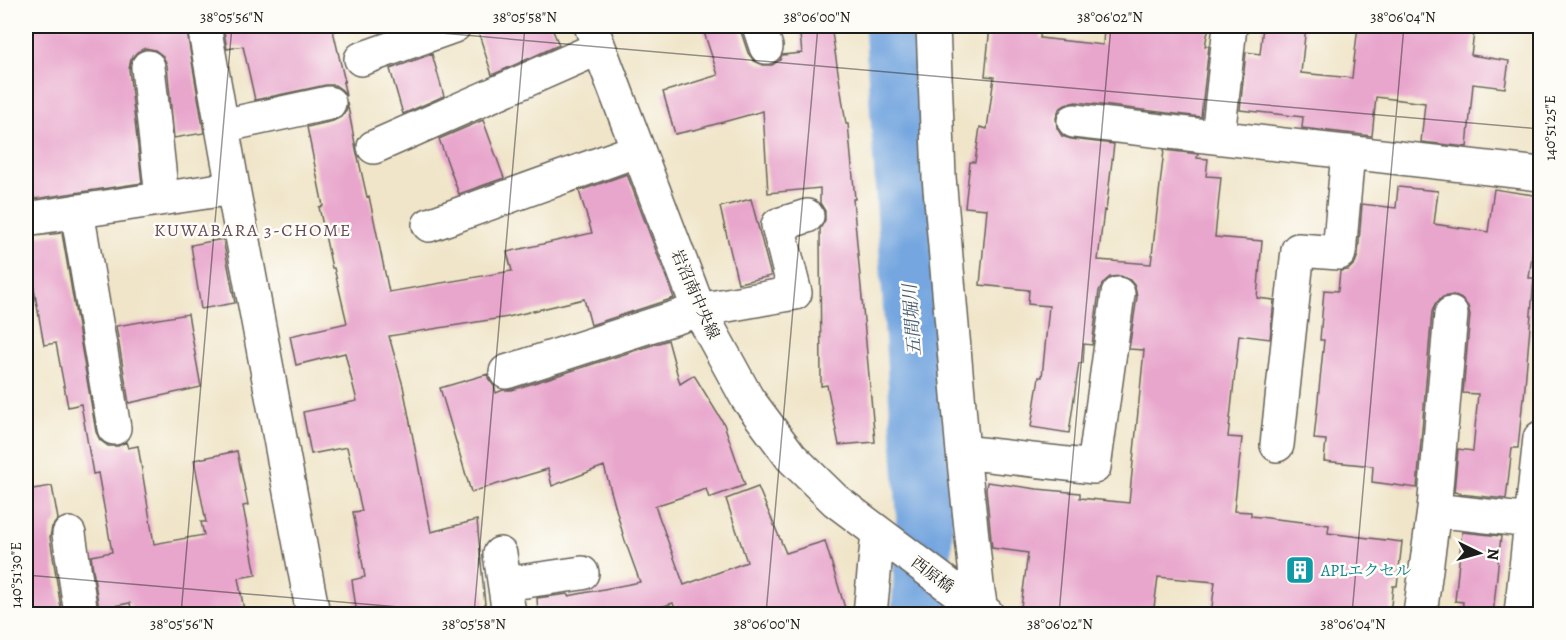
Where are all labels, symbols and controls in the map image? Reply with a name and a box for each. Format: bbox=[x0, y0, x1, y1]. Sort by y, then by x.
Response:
text: 38°05'56"N bbox=[200, 7, 264, 27]
text: 38°05'58"N bbox=[493, 7, 557, 27]
text: 38°06'00"N bbox=[784, 7, 851, 27]
text: 38°06'02"N bbox=[1077, 7, 1143, 27]
text: 38°06'04"N bbox=[1370, 7, 1436, 27]
text: 140°51'25"E bbox=[1540, 95, 1560, 161]
district label: KUWABARA 3-CHOME bbox=[154, 218, 352, 242]
street label: 岩沼南中央線 bbox=[666, 246, 725, 343]
water label: 五間堀川 bbox=[897, 281, 926, 357]
north arrow bbox=[1449, 523, 1509, 583]
text: 140°51'30"E bbox=[6, 542, 26, 608]
text: N bbox=[1481, 547, 1504, 561]
street label: 西原橋 bbox=[907, 552, 958, 598]
building icon: APLエクセル bbox=[1284, 554, 1316, 586]
place label: APLエクセル bbox=[1320, 560, 1411, 582]
text: 38°05'56"N bbox=[150, 614, 214, 634]
text: 38°05'58"N bbox=[442, 614, 506, 634]
text: 38°06'00"N bbox=[734, 614, 801, 634]
text: 38°06'02"N bbox=[1027, 614, 1093, 634]
text: 38°06'04"N bbox=[1320, 614, 1386, 634]

